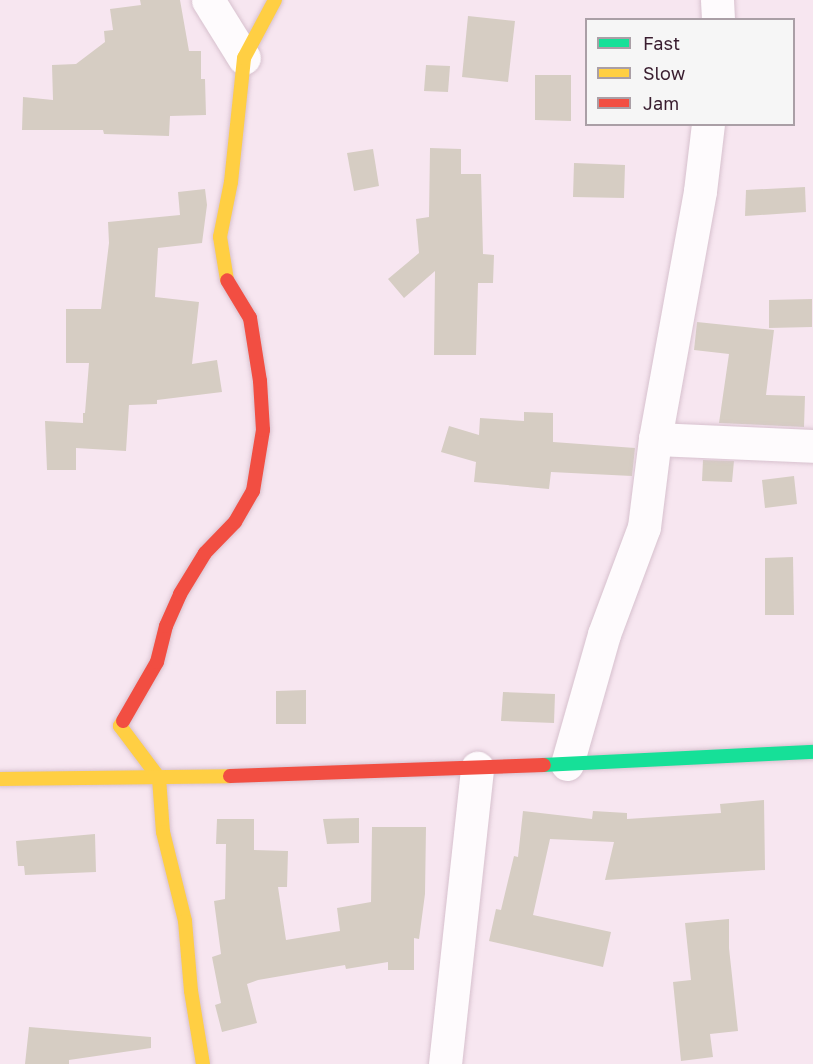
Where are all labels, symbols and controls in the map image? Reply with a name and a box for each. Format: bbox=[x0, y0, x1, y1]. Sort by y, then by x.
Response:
legend bbox=[585, 18, 795, 126]
text: Fast bbox=[643, 32, 680, 54]
text: Slow bbox=[643, 62, 685, 84]
text: Jam bbox=[643, 92, 679, 114]

